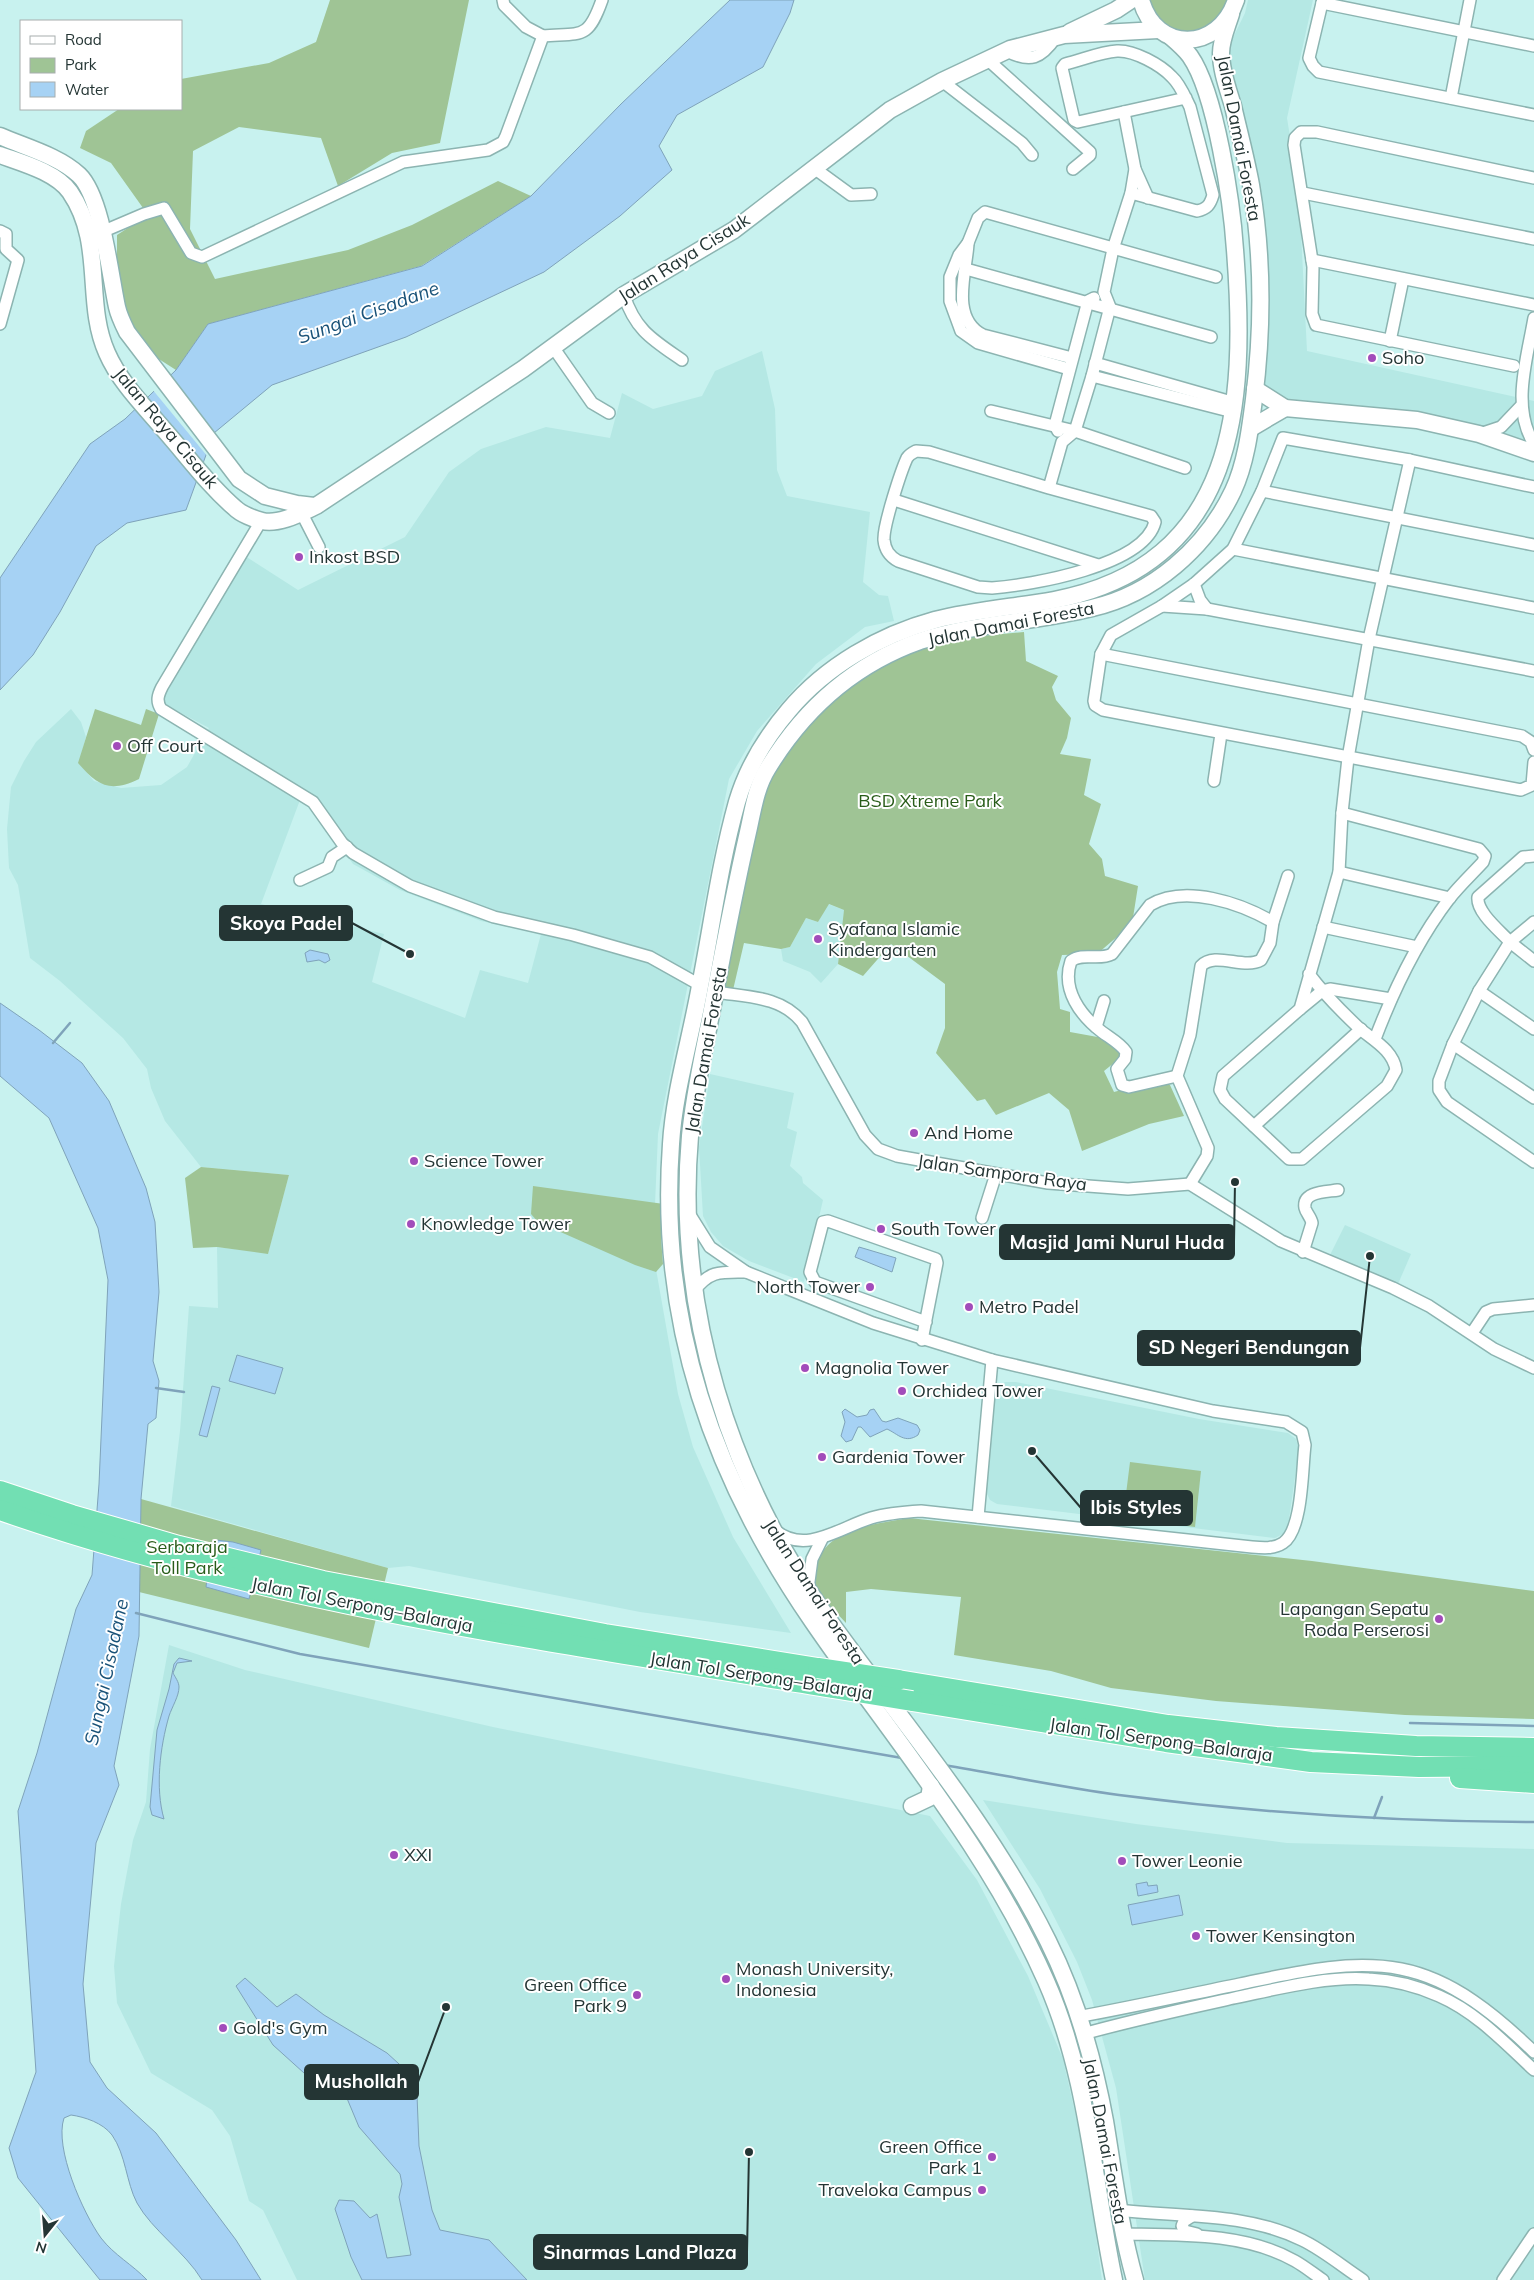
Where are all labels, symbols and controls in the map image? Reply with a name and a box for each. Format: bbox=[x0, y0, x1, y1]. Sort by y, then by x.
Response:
legend bbox=[20, 20, 182, 110]
text: Road bbox=[65, 30, 102, 49]
street label: Jalan Damai Foresta bbox=[1212, 53, 1267, 223]
text: Park bbox=[65, 55, 97, 74]
text: Water bbox=[65, 80, 109, 99]
street label: Jalan Raya Cisauk bbox=[614, 207, 754, 307]
water label: Sungai Cisadane bbox=[294, 275, 442, 349]
place label: Soho bbox=[1382, 346, 1424, 369]
marker: Soho bbox=[1366, 352, 1378, 364]
street label: Jalan Raya Cisauk bbox=[109, 362, 224, 493]
place label: Inkost BSD bbox=[309, 545, 400, 568]
marker: Inkost BSD bbox=[293, 551, 305, 563]
street label: Jalan Damai Foresta bbox=[926, 596, 1096, 651]
place label: Off Court bbox=[127, 734, 203, 757]
marker: Off Court bbox=[111, 740, 123, 752]
park label: BSD Xtreme Park bbox=[858, 789, 1003, 812]
callout: Skoya Padel bbox=[220, 906, 352, 940]
text: Skoya Padel bbox=[230, 911, 342, 935]
place label: Syafana Islamic Kindergarten bbox=[828, 917, 960, 961]
marker: Syafana Islamic Kindergarten bbox=[812, 933, 824, 945]
street label: Jalan Damai Foresta bbox=[680, 965, 732, 1135]
place label: And Home bbox=[924, 1121, 1013, 1144]
marker: And Home bbox=[908, 1127, 920, 1139]
place label: Science Tower bbox=[424, 1149, 544, 1172]
street label: Jalan Sampora Raya bbox=[916, 1149, 1088, 1196]
marker: Science Tower bbox=[408, 1155, 420, 1167]
place label: Knowledge Tower bbox=[421, 1212, 571, 1235]
place label: South Tower bbox=[891, 1217, 996, 1240]
marker: Knowledge Tower bbox=[405, 1218, 417, 1230]
marker: South Tower bbox=[875, 1223, 887, 1235]
callout: Masjid Jami Nurul Huda bbox=[1000, 1225, 1234, 1259]
text: Masjid Jami Nurul Huda bbox=[1010, 1230, 1224, 1254]
place label: North Tower bbox=[756, 1275, 860, 1298]
marker: North Tower bbox=[864, 1281, 876, 1293]
place label: Metro Padel bbox=[979, 1295, 1079, 1318]
marker: Metro Padel bbox=[963, 1301, 975, 1313]
callout: SD Negeri Bendungan bbox=[1138, 1331, 1360, 1365]
text: SD Negeri Bendungan bbox=[1148, 1335, 1350, 1359]
place label: Magnolia Tower bbox=[815, 1356, 949, 1379]
marker: Magnolia Tower bbox=[799, 1362, 811, 1374]
place label: Orchidea Tower bbox=[912, 1379, 1044, 1402]
marker: Orchidea Tower bbox=[896, 1385, 908, 1397]
place label: Gardenia Tower bbox=[832, 1445, 965, 1468]
marker: Gardenia Tower bbox=[816, 1451, 828, 1463]
callout: Ibis Styles bbox=[1081, 1491, 1192, 1525]
text: Ibis Styles bbox=[1090, 1495, 1182, 1519]
street label: Jalan Damai Foresta bbox=[759, 1515, 870, 1669]
park label: Serbaraja Toll Park bbox=[146, 1535, 228, 1579]
street label: Jalan Tol Serpong–Balaraja bbox=[249, 1572, 475, 1637]
water label: Sungai Cisadane bbox=[79, 1597, 133, 1747]
place label: Lapangan Sepatu Roda Perserosi bbox=[1280, 1597, 1429, 1641]
marker: Lapangan Sepatu Roda Perserosi bbox=[1433, 1613, 1445, 1625]
street label: Jalan Tol Serpong–Balaraja bbox=[648, 1647, 874, 1704]
street label: Jalan Tol Serpong–Balaraja bbox=[1048, 1712, 1274, 1767]
place label: XXI bbox=[404, 1843, 432, 1866]
marker: XXI bbox=[388, 1849, 400, 1861]
place label: Tower Leonie bbox=[1132, 1849, 1243, 1872]
marker: Tower Leonie bbox=[1116, 1855, 1128, 1867]
place label: Tower Kensington bbox=[1206, 1924, 1355, 1947]
marker: Tower Kensington bbox=[1190, 1930, 1202, 1942]
place label: Monash University, Indonesia bbox=[736, 1957, 893, 2001]
place label: Green Office Park 9 bbox=[524, 1973, 627, 2017]
marker: Monash University, Indonesia bbox=[720, 1973, 732, 1985]
marker: Green Office Park 9 bbox=[631, 1989, 643, 2001]
place label: Gold's Gym bbox=[233, 2016, 328, 2039]
marker: Gold's Gym bbox=[217, 2022, 229, 2034]
street label: Jalan Damai Foresta bbox=[1078, 2056, 1133, 2226]
callout: Mushollah bbox=[305, 2065, 418, 2099]
text: Mushollah bbox=[314, 2069, 408, 2093]
place label: Green Office Park 1 bbox=[879, 2135, 982, 2179]
marker: Green Office Park 1 bbox=[986, 2151, 998, 2163]
place label: Traveloka Campus bbox=[818, 2178, 972, 2201]
marker: Traveloka Campus bbox=[976, 2184, 988, 2196]
north arrow bbox=[20, 2210, 70, 2260]
callout: Sinarmas Land Plaza bbox=[534, 2235, 747, 2269]
text: N bbox=[34, 2237, 49, 2258]
text: Sinarmas Land Plaza bbox=[543, 2240, 737, 2264]

